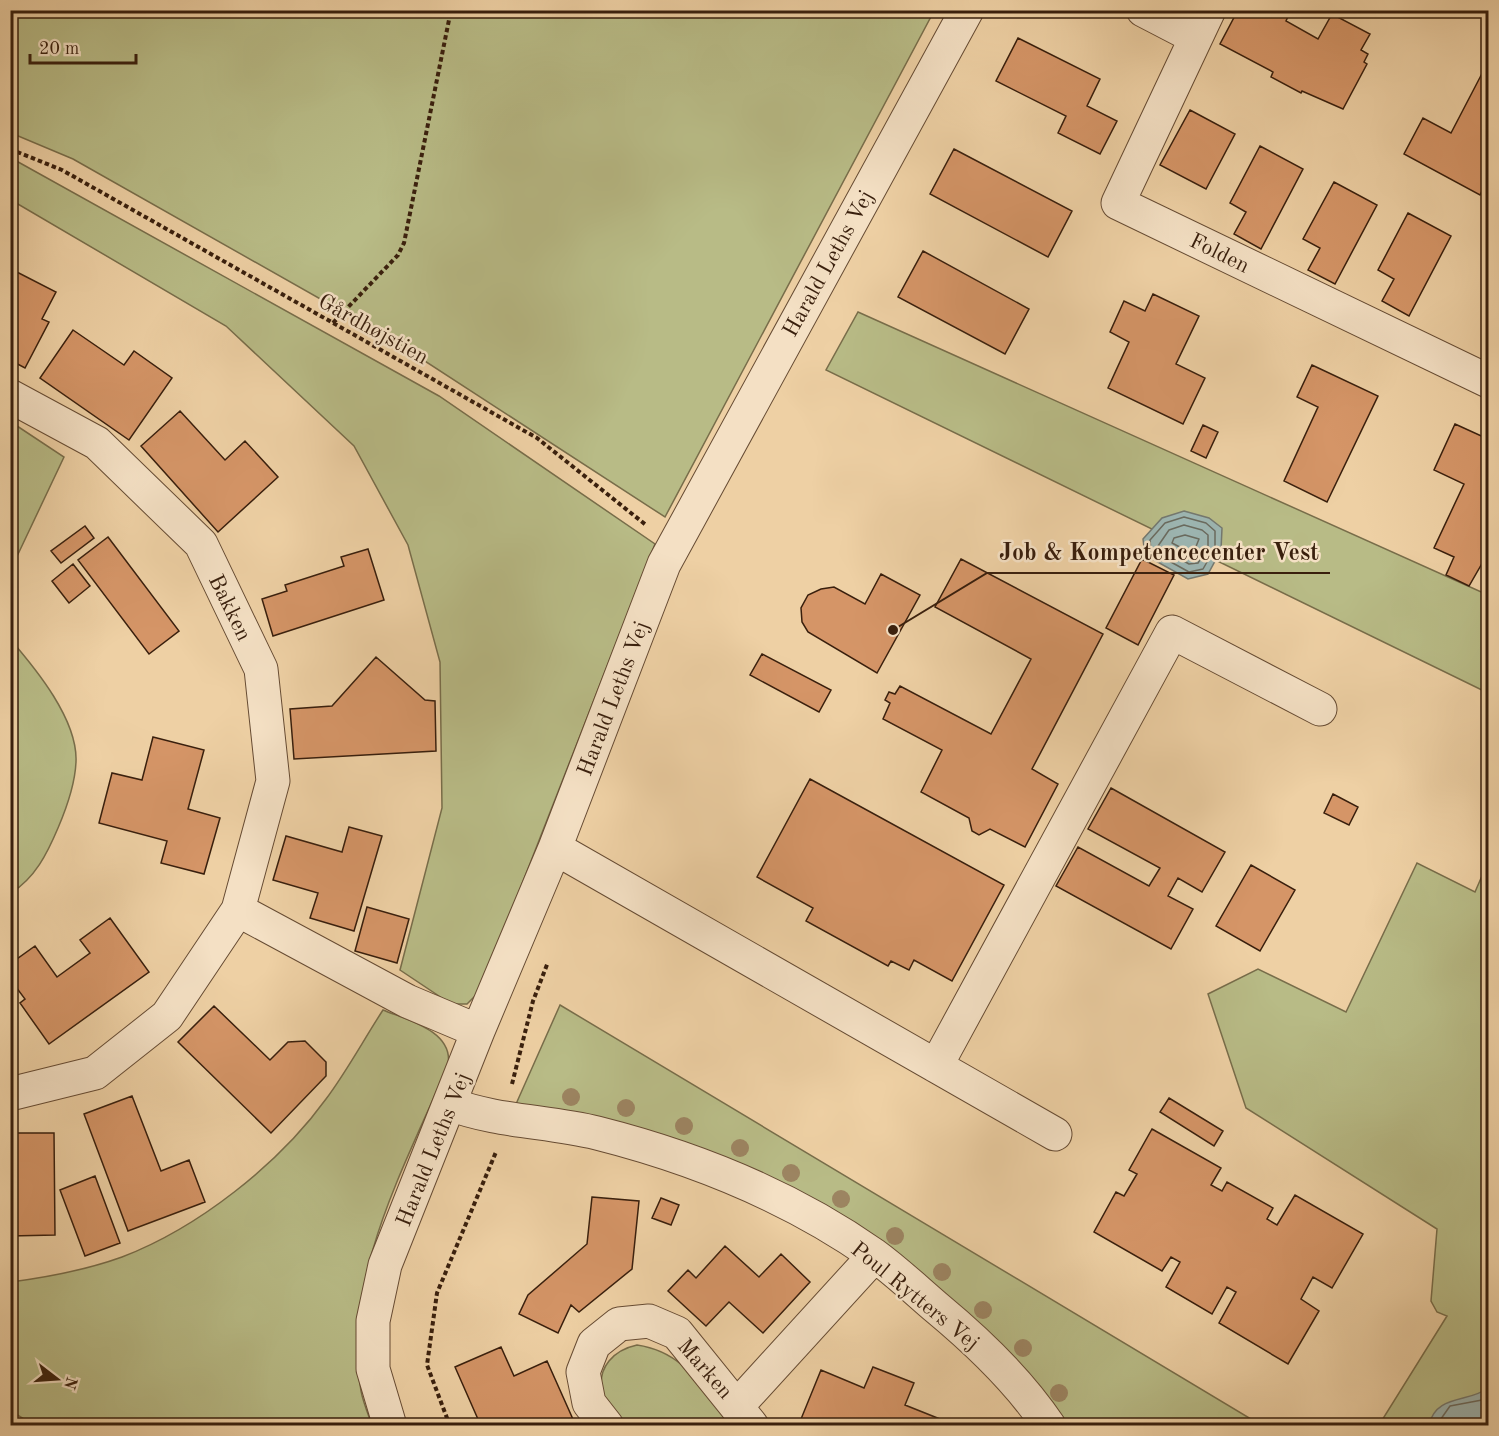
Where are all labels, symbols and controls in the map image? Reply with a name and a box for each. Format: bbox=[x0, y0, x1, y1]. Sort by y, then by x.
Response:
scale bar bbox=[30, 27, 136, 65]
text: 20 m bbox=[39, 40, 79, 58]
street label: Harald Leths Vej bbox=[779, 187, 878, 341]
street label: Folden bbox=[1186, 230, 1253, 278]
street label: Gårdhøjstien bbox=[314, 290, 432, 369]
callout: Job & Kompetencecenter Vest bbox=[987, 531, 1330, 573]
text: Job & Kompetencecenter Vest bbox=[999, 542, 1319, 566]
street label: Bakken bbox=[204, 571, 255, 645]
street label: Harald Leths Vej bbox=[574, 618, 654, 779]
street label: Harald Leths Vej bbox=[393, 1070, 475, 1230]
street label: Poul Rytters Vej bbox=[846, 1238, 983, 1355]
street label: Marken bbox=[673, 1335, 736, 1404]
north arrow bbox=[27, 1349, 87, 1409]
text: N bbox=[60, 1375, 79, 1392]

